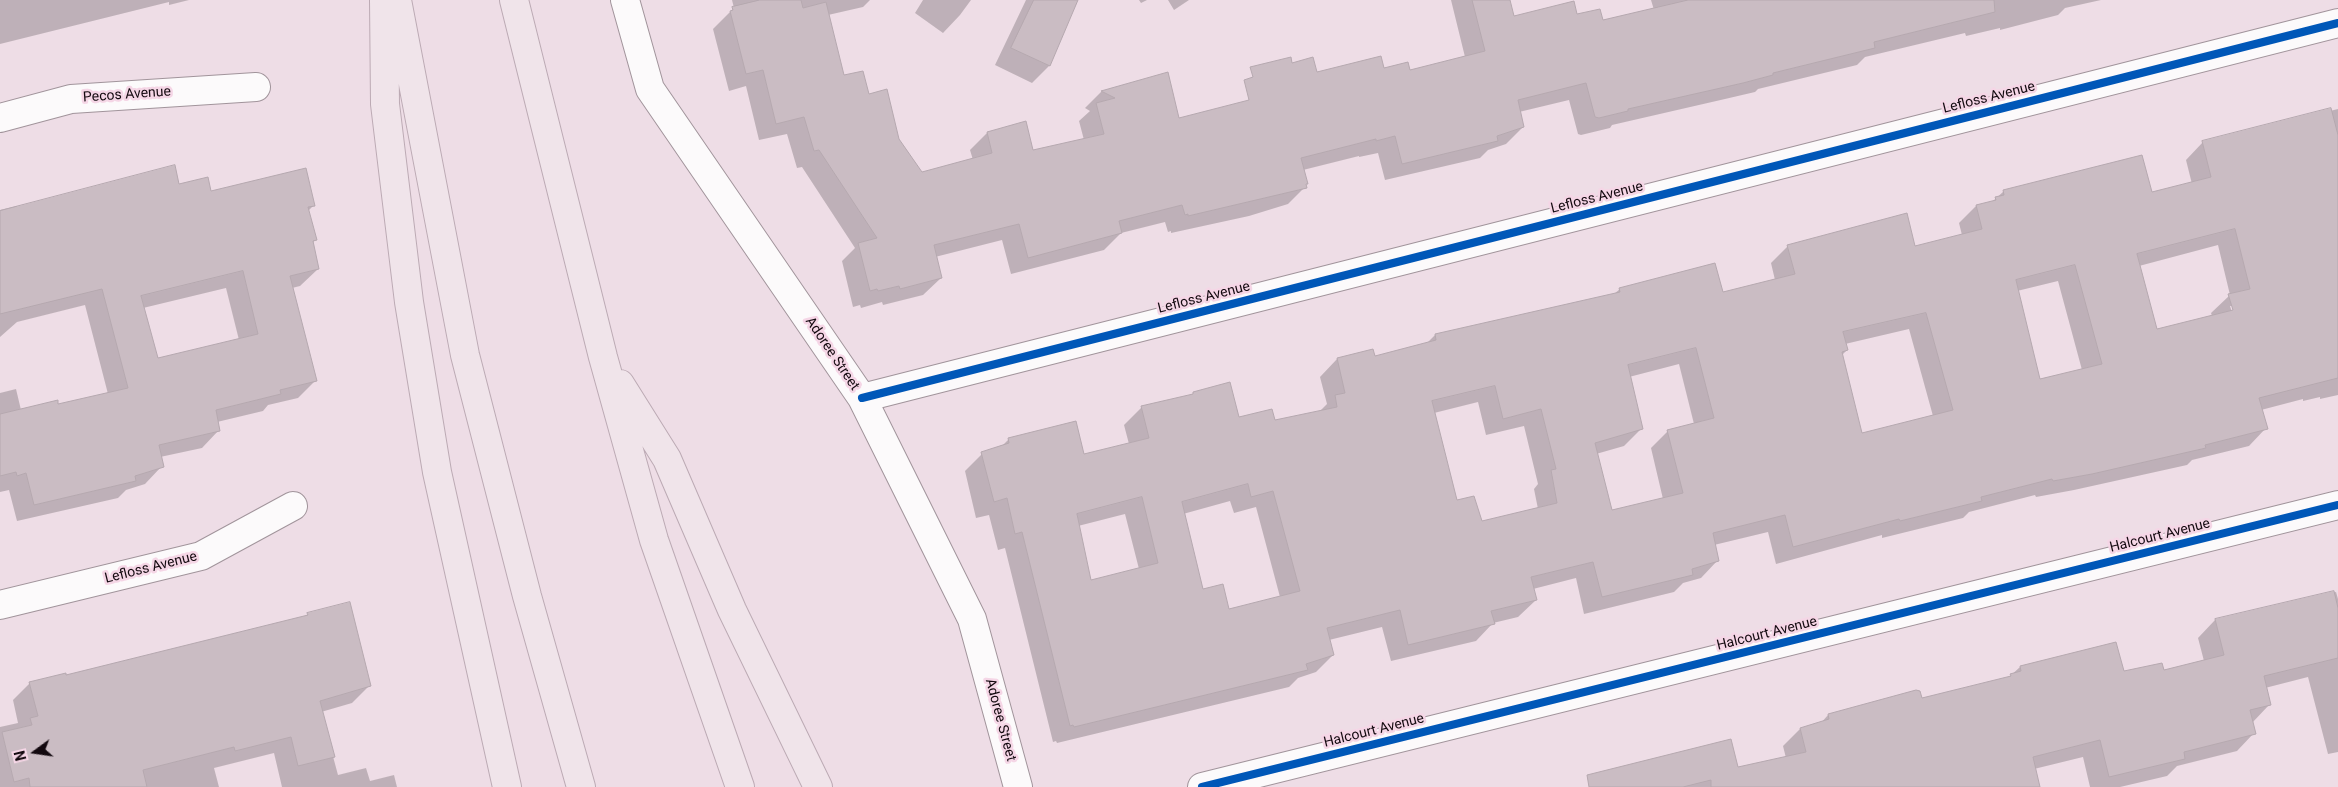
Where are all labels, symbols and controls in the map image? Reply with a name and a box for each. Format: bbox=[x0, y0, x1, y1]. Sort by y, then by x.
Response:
street label: Lefloss Avenue bbox=[1941, 78, 2037, 118]
street label: Pecos Avenue bbox=[83, 84, 171, 106]
street label: Lefloss Avenue bbox=[1549, 178, 1645, 218]
street label: Lefloss Avenue bbox=[1156, 278, 1252, 318]
street label: Adoree Street bbox=[801, 314, 863, 394]
street label: Halcourt Avenue bbox=[2108, 515, 2212, 557]
street label: Lefloss Avenue bbox=[103, 548, 199, 588]
street label: Halcourt Avenue bbox=[1715, 613, 1819, 655]
street label: Adoree Street bbox=[981, 677, 1019, 763]
street label: Halcourt Avenue bbox=[1322, 710, 1426, 752]
north arrow bbox=[10, 727, 60, 777]
text: N bbox=[11, 749, 29, 762]

